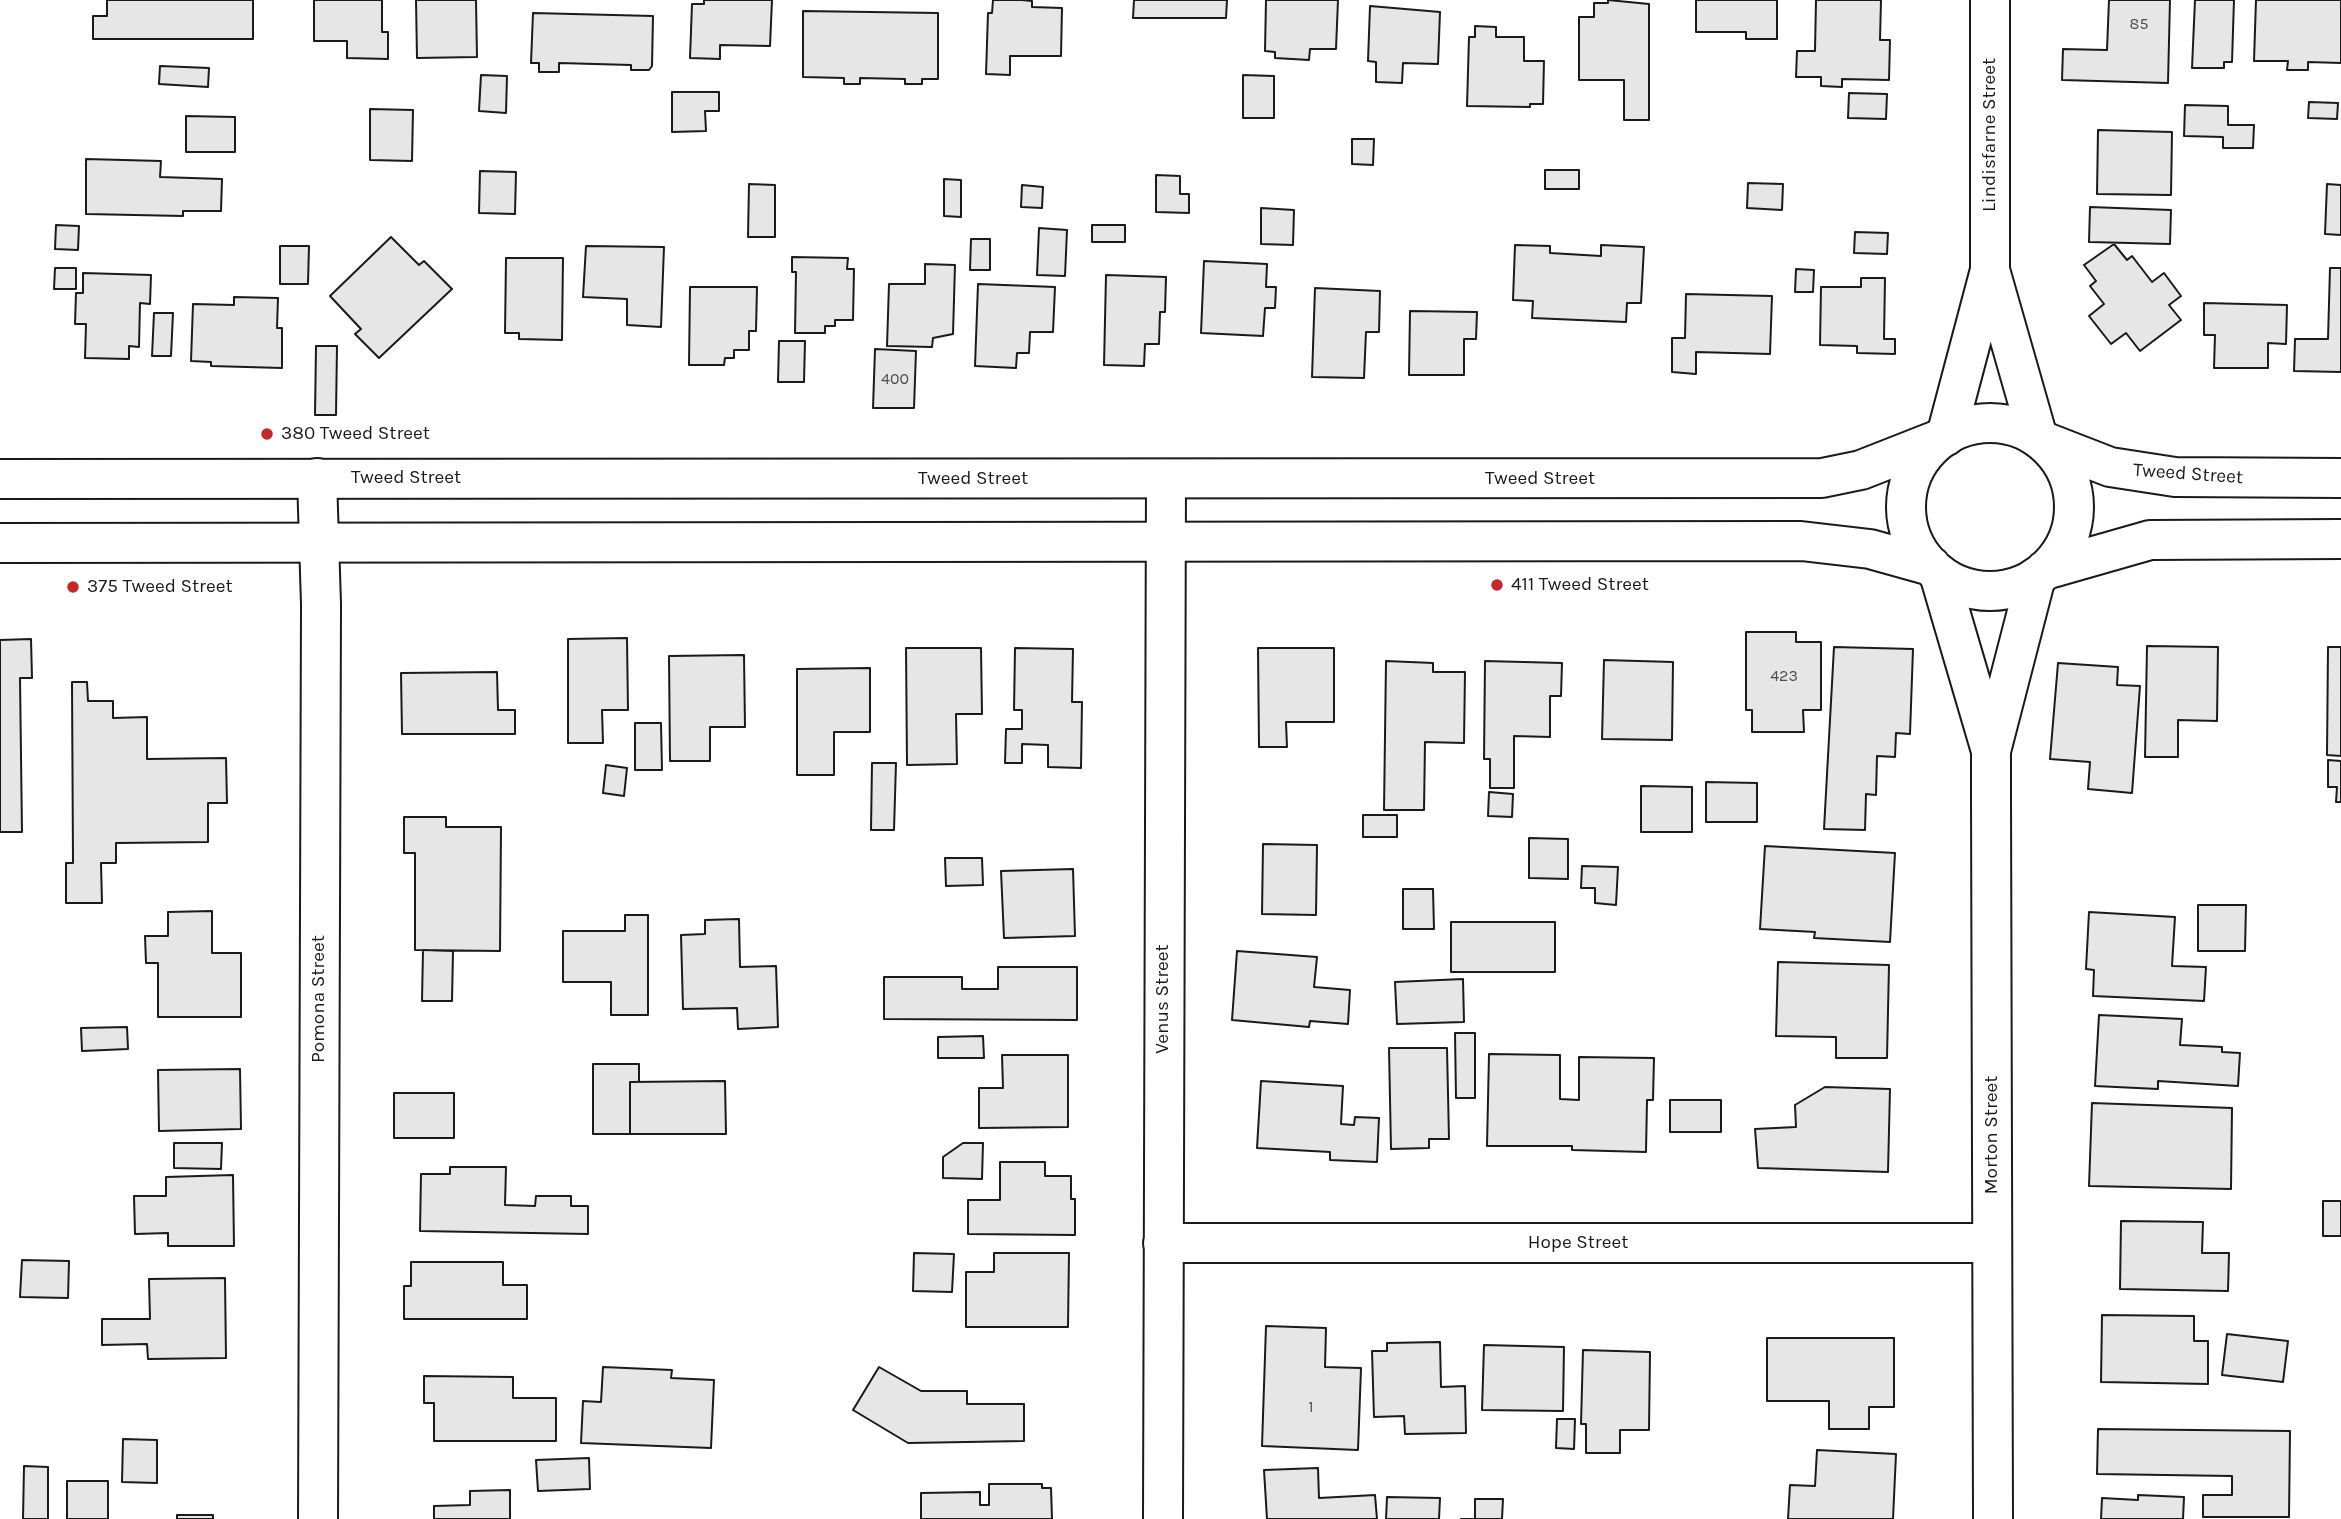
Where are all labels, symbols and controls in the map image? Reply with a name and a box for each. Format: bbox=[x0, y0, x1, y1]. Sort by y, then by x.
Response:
house number: 85 bbox=[2130, 14, 2148, 34]
street label: Lindisfarne Street bbox=[1979, 58, 2001, 212]
house number: 400 bbox=[881, 369, 909, 389]
place label: 380 Tweed Street bbox=[281, 423, 430, 445]
marker: 380 Tweed Street bbox=[259, 426, 275, 442]
street label: Tweed Street bbox=[2132, 459, 2244, 489]
street label: Tweed Street bbox=[351, 467, 461, 489]
street label: Tweed Street bbox=[918, 468, 1028, 490]
street label: Tweed Street bbox=[1485, 468, 1595, 490]
place label: 411 Tweed Street bbox=[1511, 574, 1649, 596]
place label: 375 Tweed Street bbox=[87, 576, 233, 598]
marker: 411 Tweed Street bbox=[1489, 577, 1505, 593]
marker: 375 Tweed Street bbox=[65, 579, 81, 595]
house number: 423 bbox=[1770, 666, 1798, 686]
street label: Pomona Street bbox=[308, 935, 330, 1063]
street label: Venus Street bbox=[1152, 944, 1174, 1054]
street label: Morton Street bbox=[1981, 1075, 2003, 1195]
street label: Hope Street bbox=[1528, 1232, 1628, 1254]
house number: 1 bbox=[1308, 1397, 1314, 1417]

